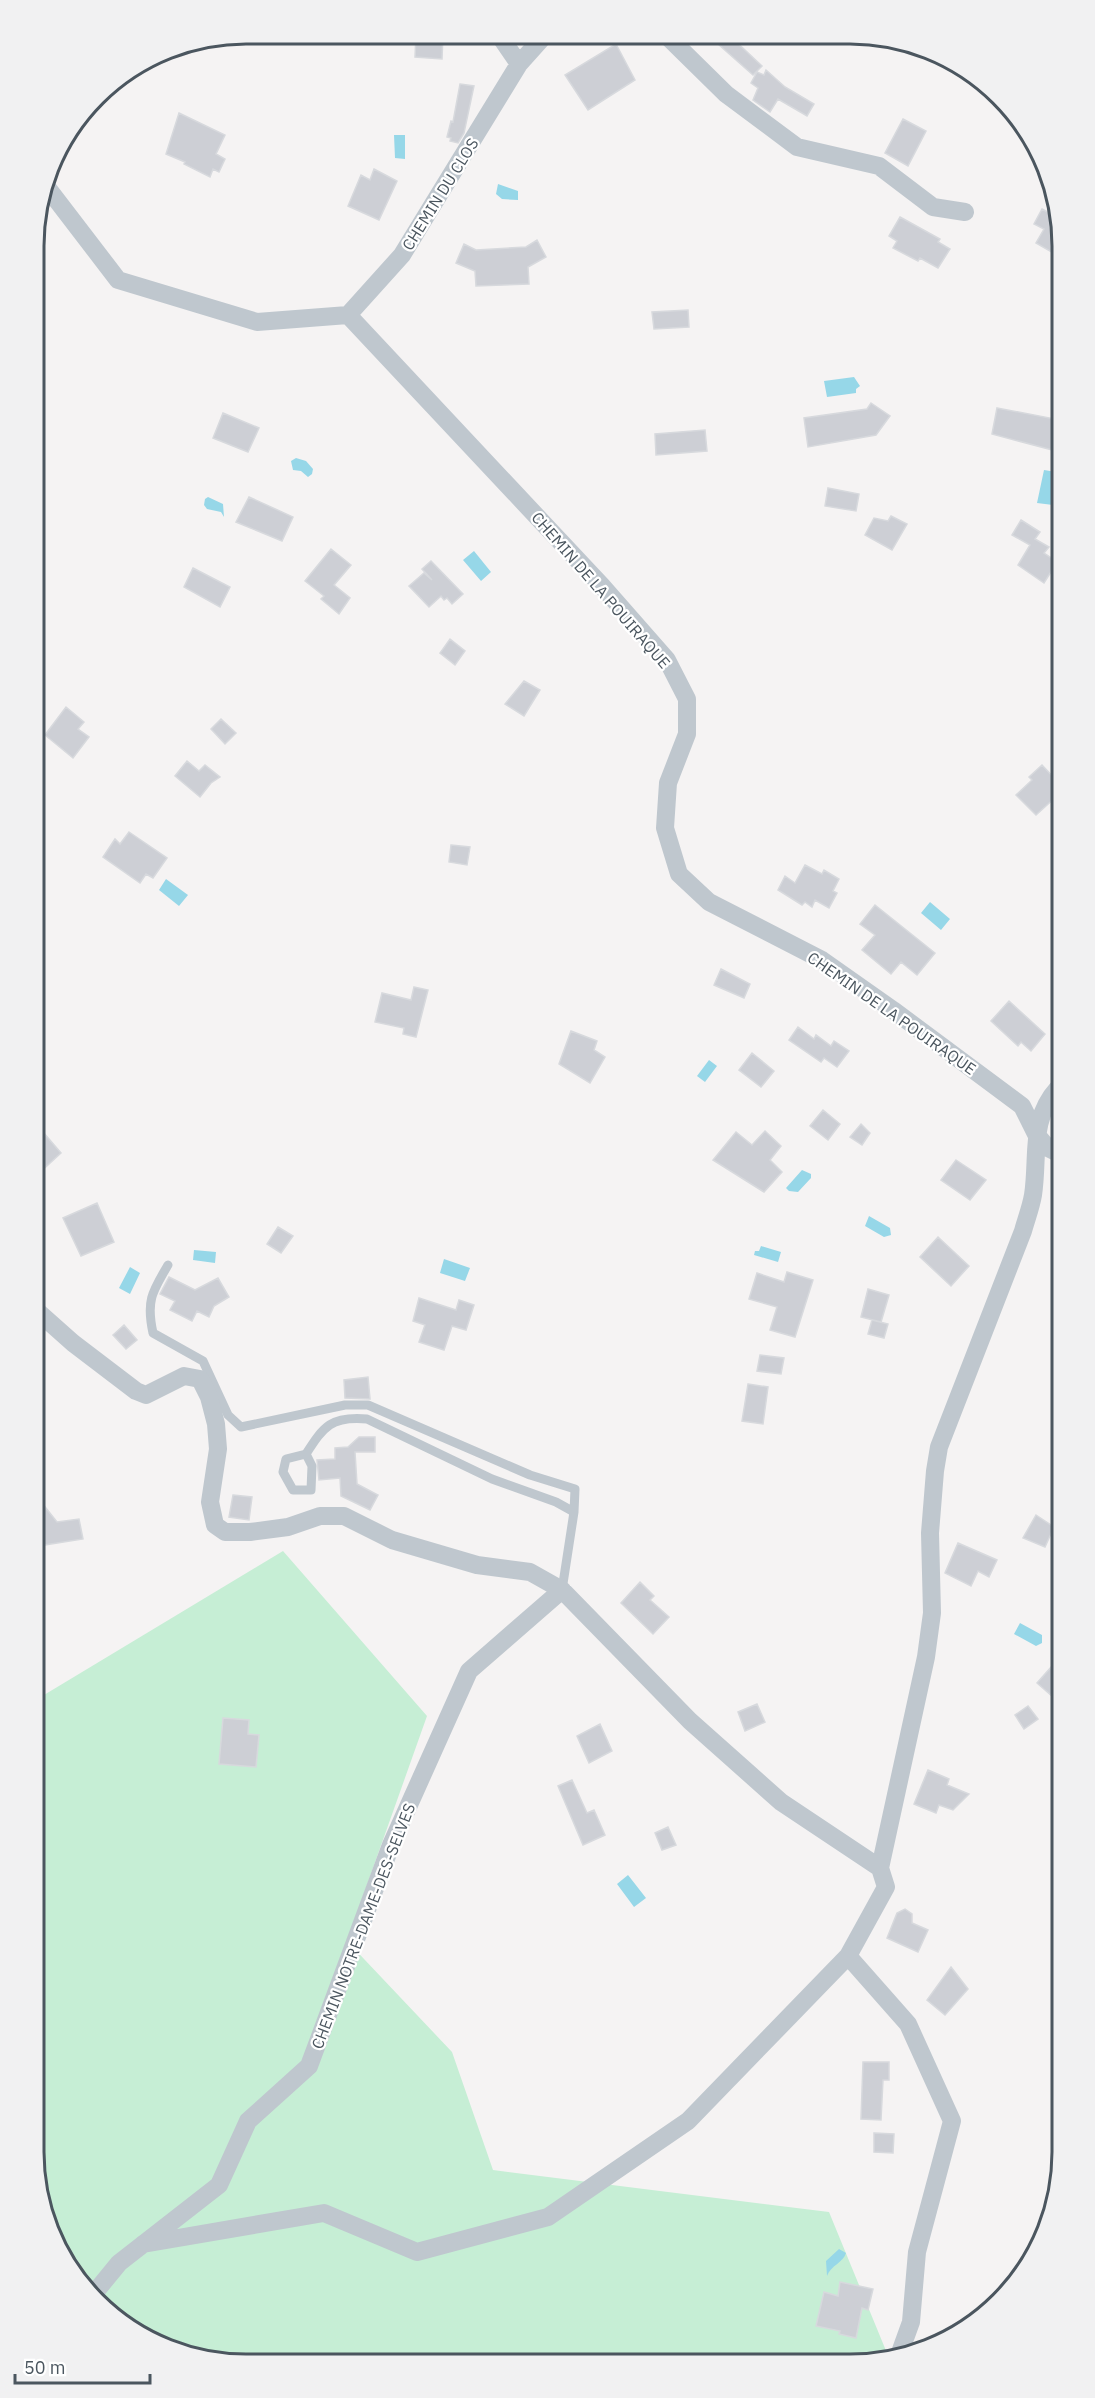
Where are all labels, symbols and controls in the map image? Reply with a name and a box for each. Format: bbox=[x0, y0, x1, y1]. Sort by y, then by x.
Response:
street label: CHEMIN DU CLOS bbox=[397, 134, 483, 254]
street label: CHEMIN DE LA POUIRAQUE bbox=[527, 507, 675, 673]
street label: CHEMIN DE LA POUIRAQUE bbox=[804, 947, 980, 1079]
street label: CHEMIN NOTRE-DAME-DES-SELVES bbox=[307, 1800, 419, 2052]
scale bar bbox=[15, 2347, 150, 2385]
text: 50 m bbox=[24, 2356, 66, 2379]

